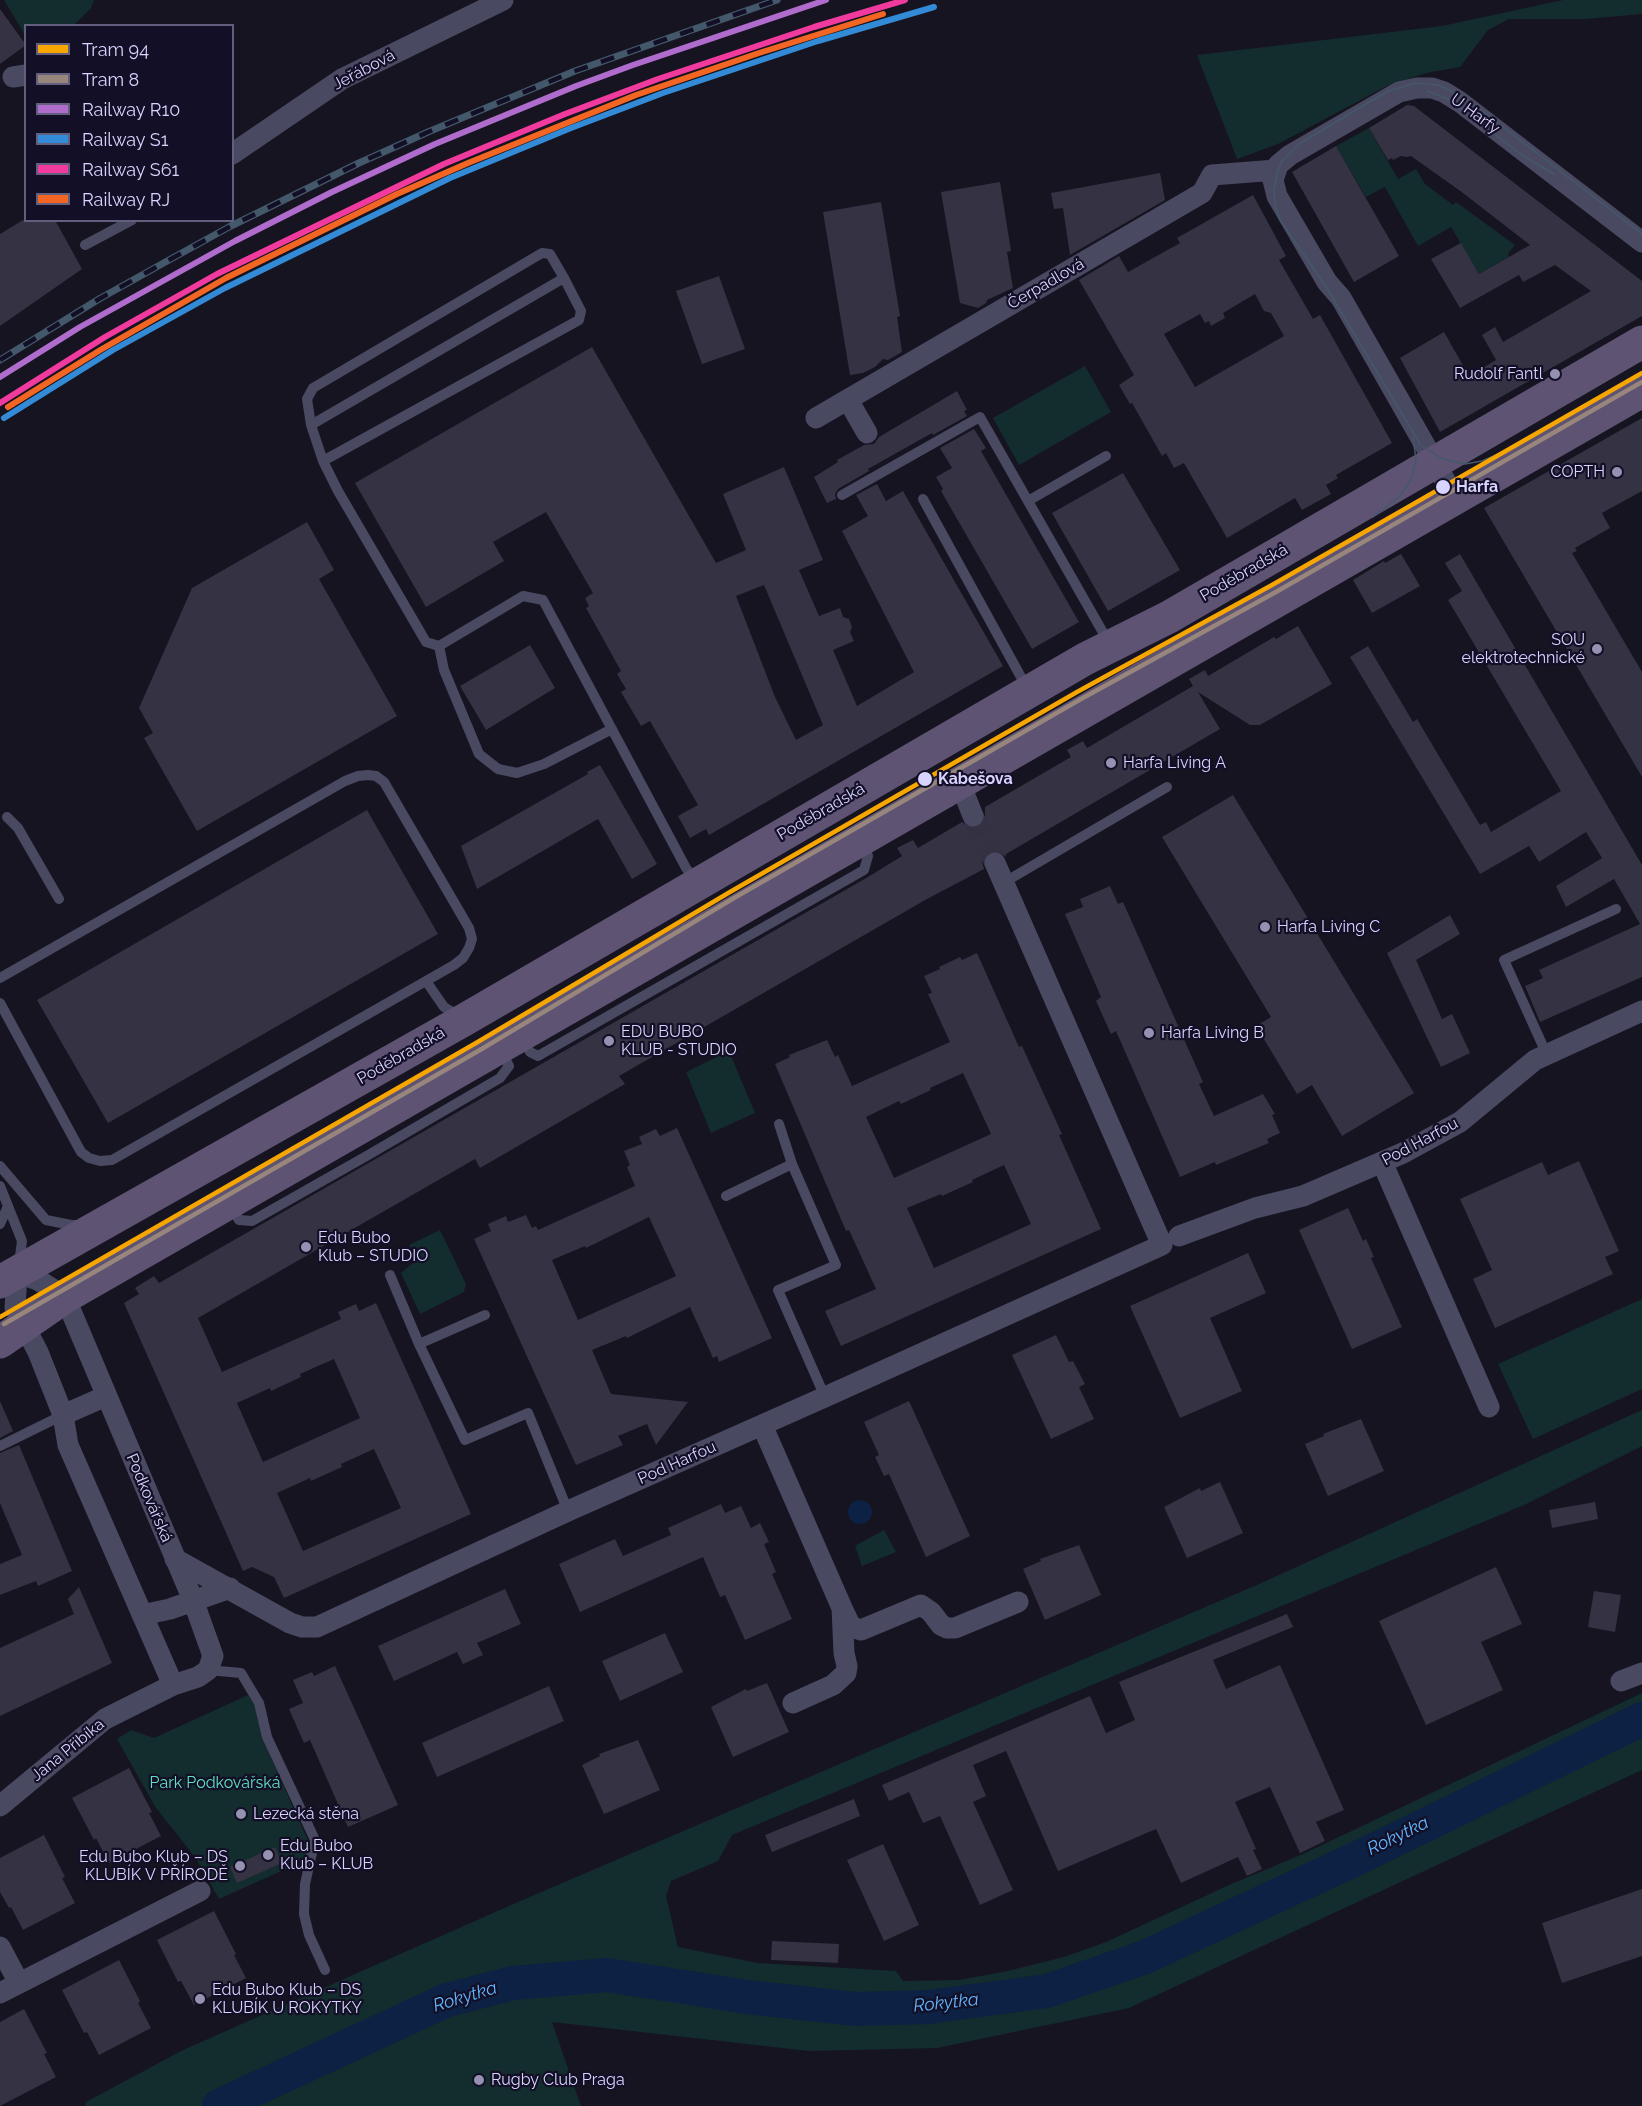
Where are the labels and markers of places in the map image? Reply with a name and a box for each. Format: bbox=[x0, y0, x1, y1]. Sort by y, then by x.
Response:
place label: Rudolf Fantl bbox=[1454, 364, 1543, 384]
marker: Rudolf Fantl bbox=[1548, 367, 1562, 381]
place label: COPTH bbox=[1551, 462, 1605, 482]
marker: COPTH bbox=[1610, 465, 1624, 479]
place label: Harfa bbox=[1456, 477, 1498, 497]
marker: Harfa bbox=[1434, 478, 1452, 496]
place label: SOU elektrotechnické bbox=[1462, 630, 1585, 668]
marker: SOU elektrotechnické bbox=[1590, 642, 1604, 656]
place label: Harfa Living A bbox=[1123, 753, 1226, 773]
marker: Harfa Living A bbox=[1104, 756, 1118, 770]
place label: Kabešova bbox=[938, 769, 1013, 789]
marker: Kabešova bbox=[916, 770, 934, 788]
place label: Harfa Living C bbox=[1277, 917, 1380, 937]
marker: Harfa Living C bbox=[1258, 920, 1272, 934]
place label: EDU BUBO KLUB - STUDIO bbox=[621, 1022, 737, 1060]
place label: Harfa Living B bbox=[1161, 1023, 1264, 1043]
marker: Harfa Living B bbox=[1142, 1026, 1156, 1040]
marker: EDU BUBO KLUB - STUDIO bbox=[602, 1034, 616, 1048]
place label: Edu Bubo Klub – STUDIO bbox=[318, 1228, 428, 1266]
marker: Edu Bubo Klub – STUDIO bbox=[299, 1240, 313, 1254]
place label: Lezecká stěna bbox=[253, 1804, 359, 1824]
marker: Lezecká stěna bbox=[234, 1807, 248, 1821]
place label: Edu Bubo Klub – KLUB bbox=[280, 1836, 373, 1874]
place label: Edu Bubo Klub – DS KLUBÍK V PŘÍRODĚ bbox=[79, 1847, 228, 1885]
marker: Edu Bubo Klub – KLUB bbox=[261, 1848, 275, 1862]
marker: Edu Bubo Klub – DS KLUBÍK V PŘÍRODĚ bbox=[233, 1859, 247, 1873]
place label: Edu Bubo Klub – DS KLUBÍK U ROKYTKY bbox=[212, 1980, 362, 2018]
marker: Edu Bubo Klub – DS KLUBÍK U ROKYTKY bbox=[193, 1992, 207, 2006]
place label: Rugby Club Praga bbox=[491, 2070, 625, 2090]
marker: Rugby Club Praga bbox=[472, 2073, 486, 2087]

